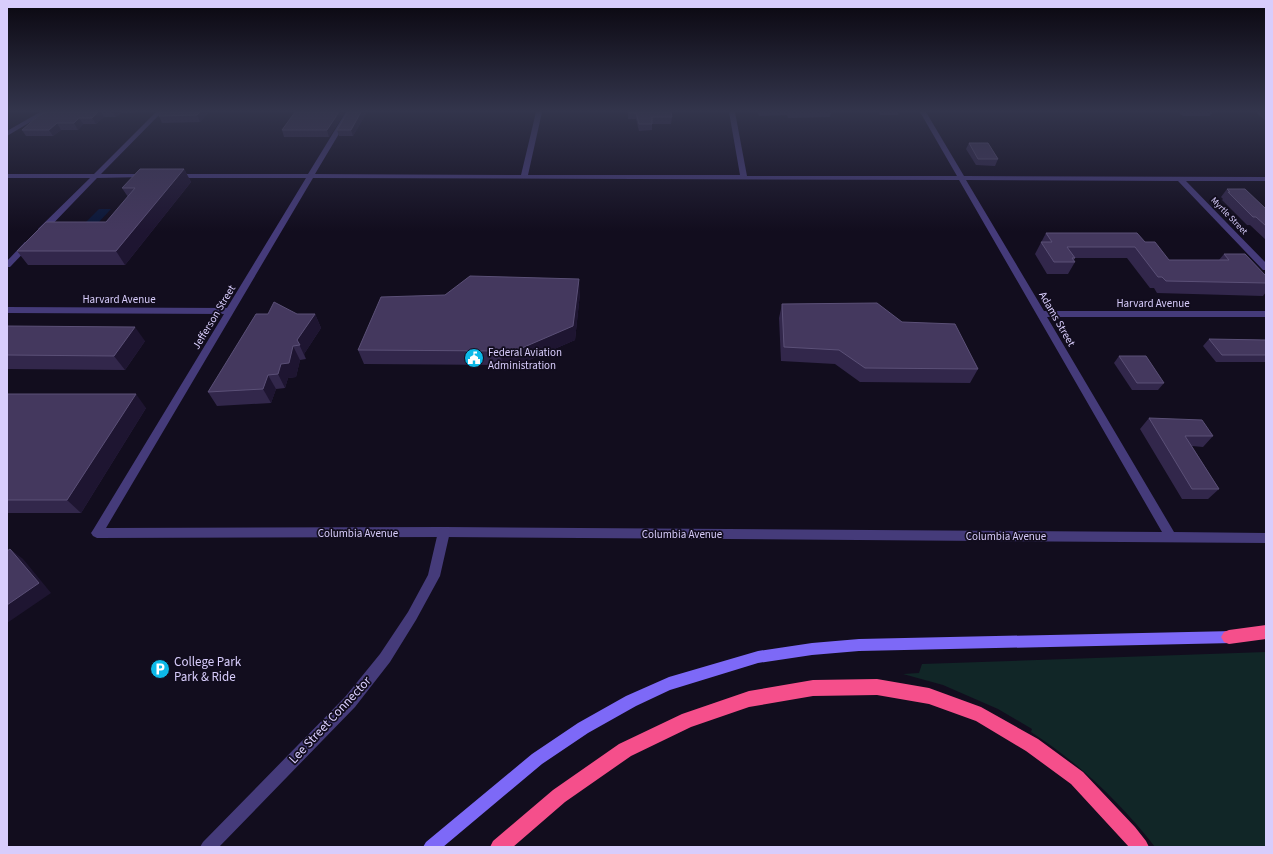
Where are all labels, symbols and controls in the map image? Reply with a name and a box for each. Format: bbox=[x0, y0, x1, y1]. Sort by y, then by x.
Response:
street label: Myrtle Street bbox=[1208, 194, 1250, 238]
street label: Jefferson Street bbox=[189, 282, 239, 352]
street label: Adams Street bbox=[1035, 289, 1079, 349]
street label: Harvard Avenue bbox=[82, 292, 156, 307]
street label: Harvard Avenue bbox=[1116, 296, 1190, 311]
place label: Federal Aviation Administration bbox=[488, 345, 562, 373]
public building icon: Federal Aviation Administration bbox=[463, 347, 485, 369]
street label: Columbia Avenue bbox=[318, 526, 399, 541]
street label: Columbia Avenue bbox=[642, 527, 723, 542]
street label: Columbia Avenue bbox=[966, 529, 1047, 544]
place label: College Park Park & Ride bbox=[174, 653, 242, 686]
parking icon: College Park Park & Ride bbox=[149, 658, 171, 680]
street label: Lee Street Connector bbox=[285, 672, 376, 768]

